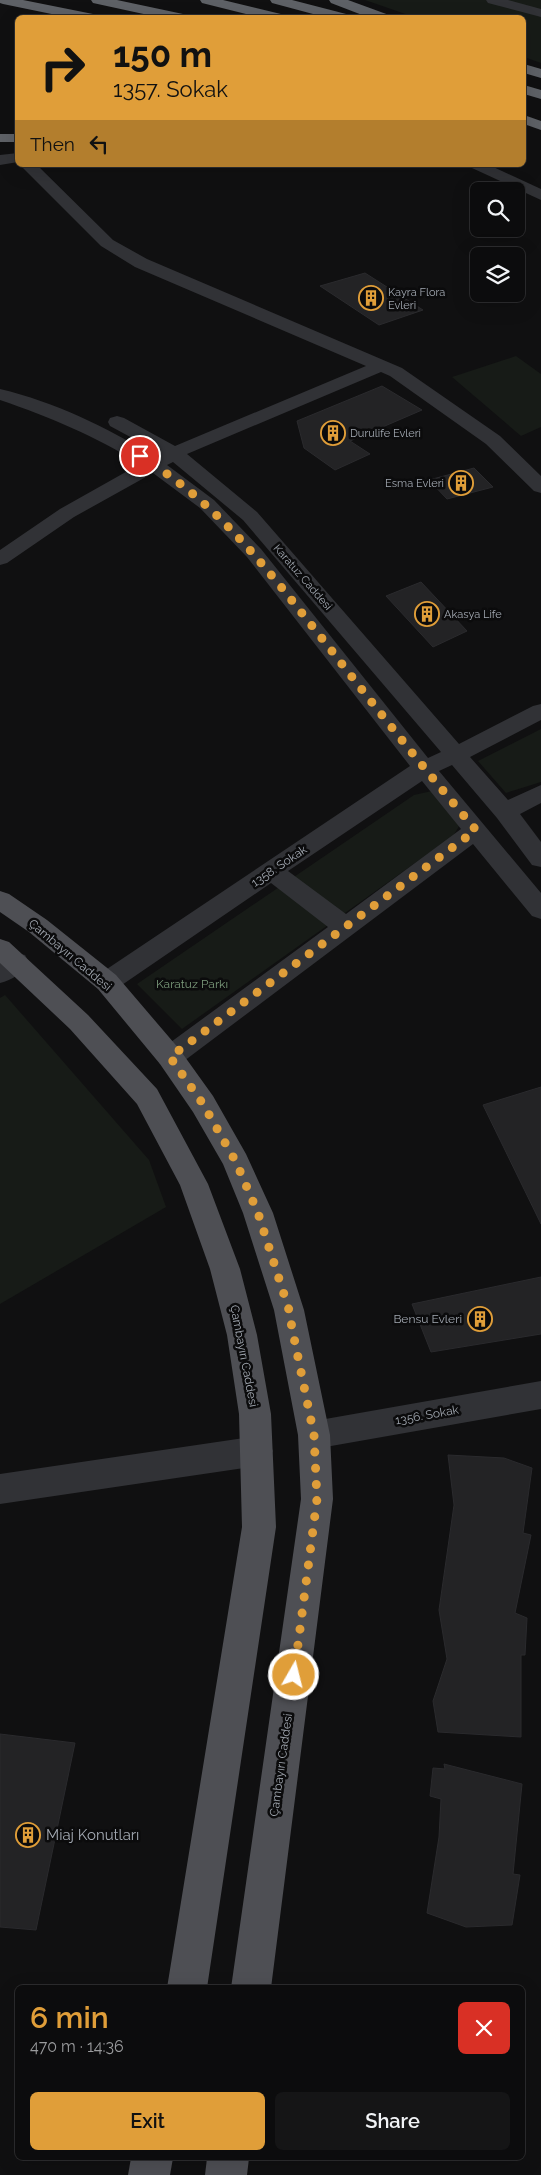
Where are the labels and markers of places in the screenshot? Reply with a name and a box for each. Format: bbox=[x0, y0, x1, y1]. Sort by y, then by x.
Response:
building icon: Kayra Flora Evleri bbox=[358, 285, 384, 311]
place label: Kayra Flora Evleri bbox=[388, 286, 445, 312]
building icon: Durulife Evleri bbox=[320, 420, 346, 446]
place label: Durulife Evleri bbox=[350, 427, 421, 440]
pin bbox=[119, 435, 161, 477]
building icon: Esma Evleri bbox=[448, 470, 474, 496]
place label: Esma Evleri bbox=[385, 477, 444, 490]
building icon: Akasya Life bbox=[414, 601, 440, 627]
place label: Akasya Life bbox=[444, 608, 502, 621]
building icon: Bensu Evleri bbox=[467, 1306, 493, 1332]
place label: Bensu Evleri bbox=[393, 1312, 462, 1326]
building icon: Miaj Konutları bbox=[15, 1822, 41, 1848]
place label: Miaj Konutları bbox=[46, 1826, 139, 1844]

